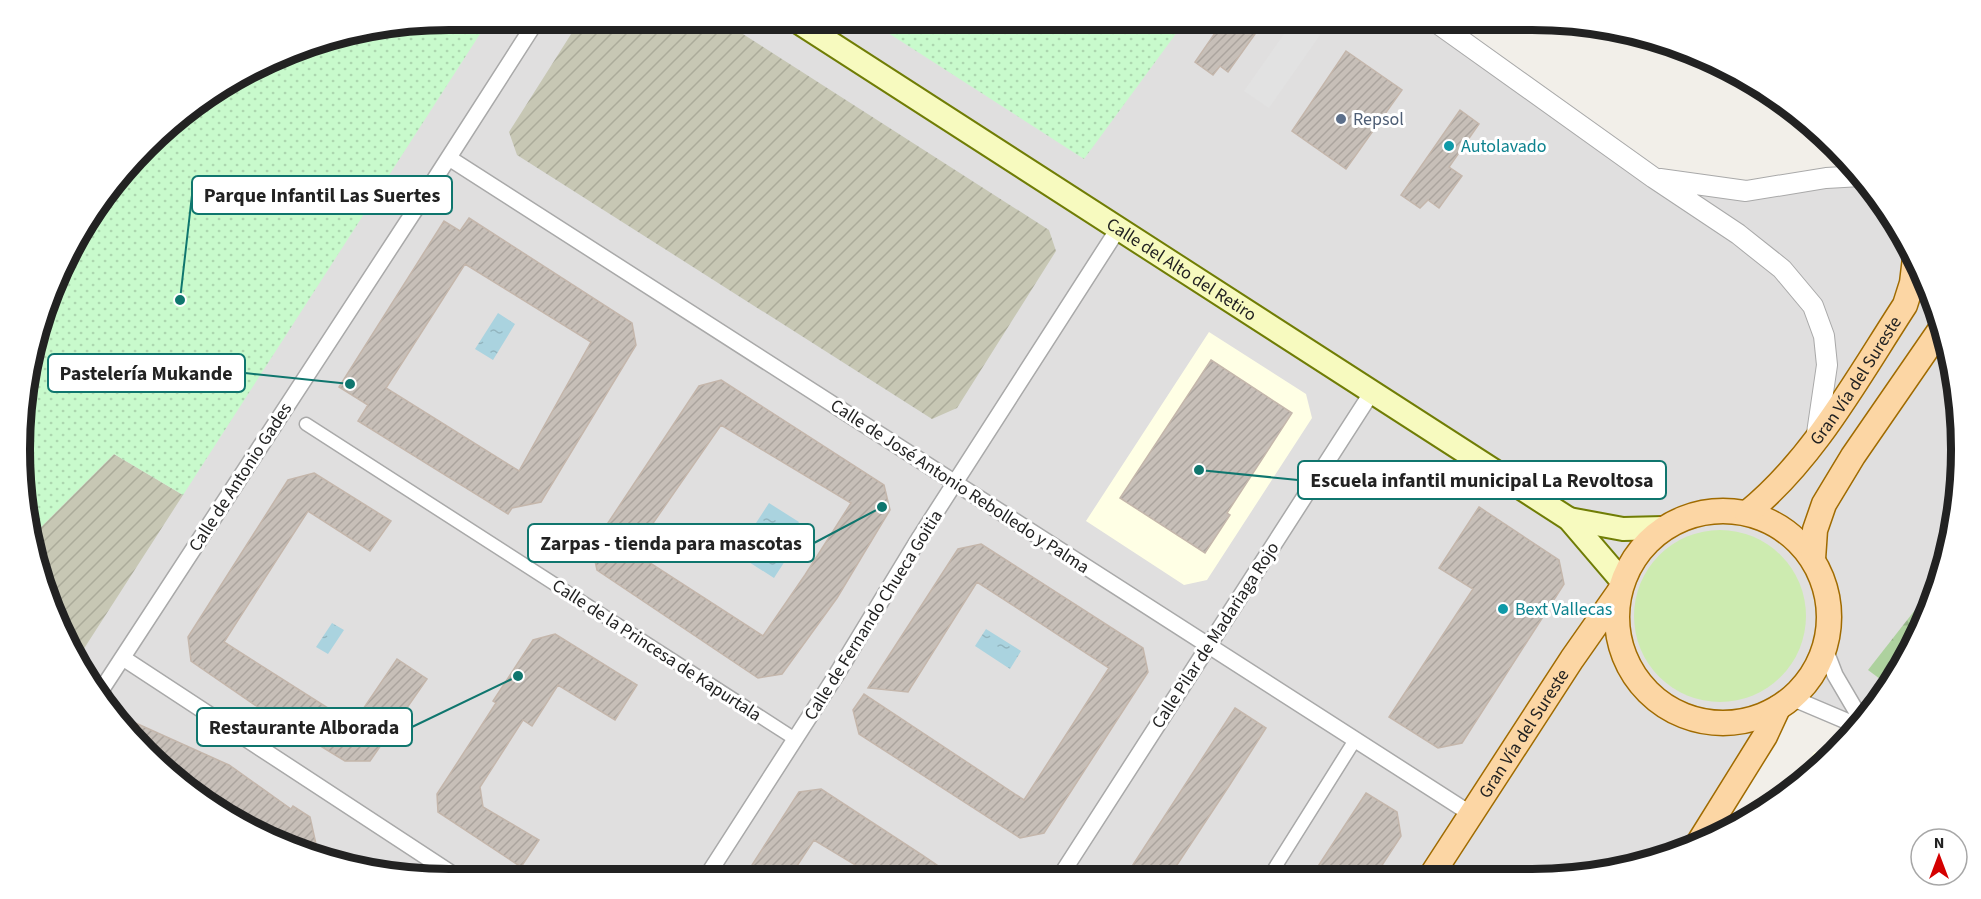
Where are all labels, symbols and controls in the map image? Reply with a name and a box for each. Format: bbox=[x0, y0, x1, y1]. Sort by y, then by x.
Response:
place label: Repsol bbox=[1353, 107, 1404, 132]
marker: Repsol bbox=[1334, 112, 1348, 126]
place label: Autolavado bbox=[1461, 134, 1547, 159]
marker: Autolavado bbox=[1442, 139, 1456, 153]
callout: Parque Infantil Las Suertes bbox=[192, 176, 452, 214]
text: Parque Infantil Las Suertes bbox=[204, 182, 440, 210]
street label: Calle del Alto del Retiro bbox=[1101, 212, 1261, 327]
street label: Gran Vía del Sureste bbox=[1804, 311, 1908, 451]
callout: Pastelería Mukande bbox=[48, 354, 245, 392]
text: Pastelería Mukande bbox=[59, 360, 233, 388]
street label: Calle de José Antonio Rebolledo y Palma bbox=[825, 393, 1094, 580]
street label: Calle de Antonio Gades bbox=[183, 398, 298, 557]
callout: Escuela infantil municipal La Revoltosa bbox=[1298, 461, 1666, 499]
text: Escuela infantil municipal La Revoltosa bbox=[1310, 467, 1654, 495]
street label: Calle de Fernando Chueca Goitia bbox=[798, 505, 949, 725]
callout: Zarpas - tienda para mascotas bbox=[528, 524, 814, 562]
text: Zarpas - tienda para mascotas bbox=[540, 530, 802, 558]
street label: Calle Pilar de Madariaga Rojo bbox=[1146, 537, 1285, 734]
street label: Calle de la Princesa de Kapurtala bbox=[547, 573, 766, 728]
place label: Bext Vallecas bbox=[1515, 597, 1612, 622]
marker: Bext Vallecas bbox=[1496, 602, 1510, 616]
street label: Gran Vía del Sureste bbox=[1473, 664, 1575, 803]
callout: Restaurante Alborada bbox=[197, 708, 412, 746]
text: Restaurante Alborada bbox=[209, 714, 399, 742]
north arrow bbox=[1909, 827, 1969, 887]
text: N bbox=[1934, 832, 1944, 854]

